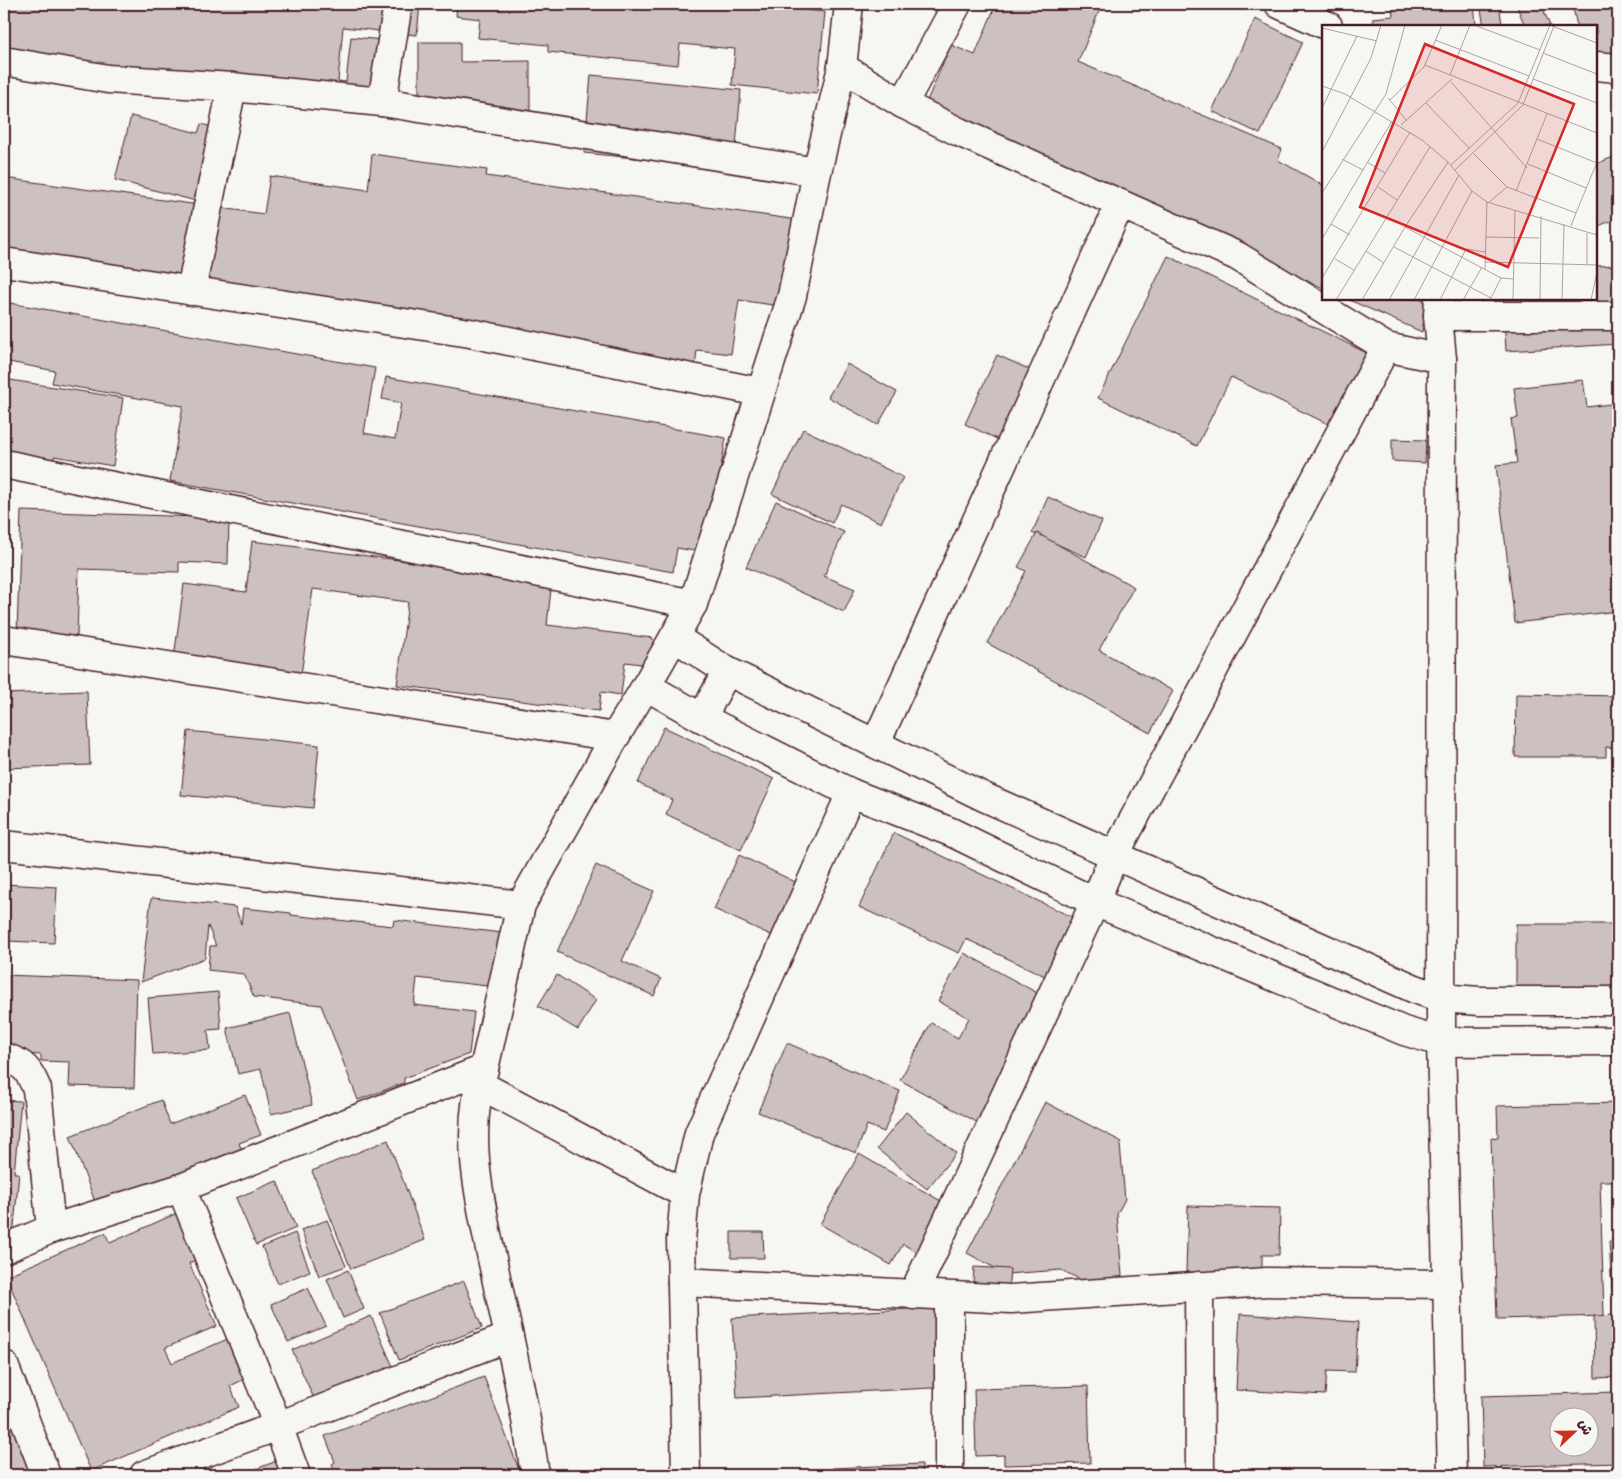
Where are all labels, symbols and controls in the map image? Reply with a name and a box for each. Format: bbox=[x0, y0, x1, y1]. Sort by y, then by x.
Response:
inset map bbox=[1322, 25, 1597, 300]
north arrow bbox=[1550, 1406, 1600, 1456]
text: ش bbox=[1575, 1417, 1597, 1438]

